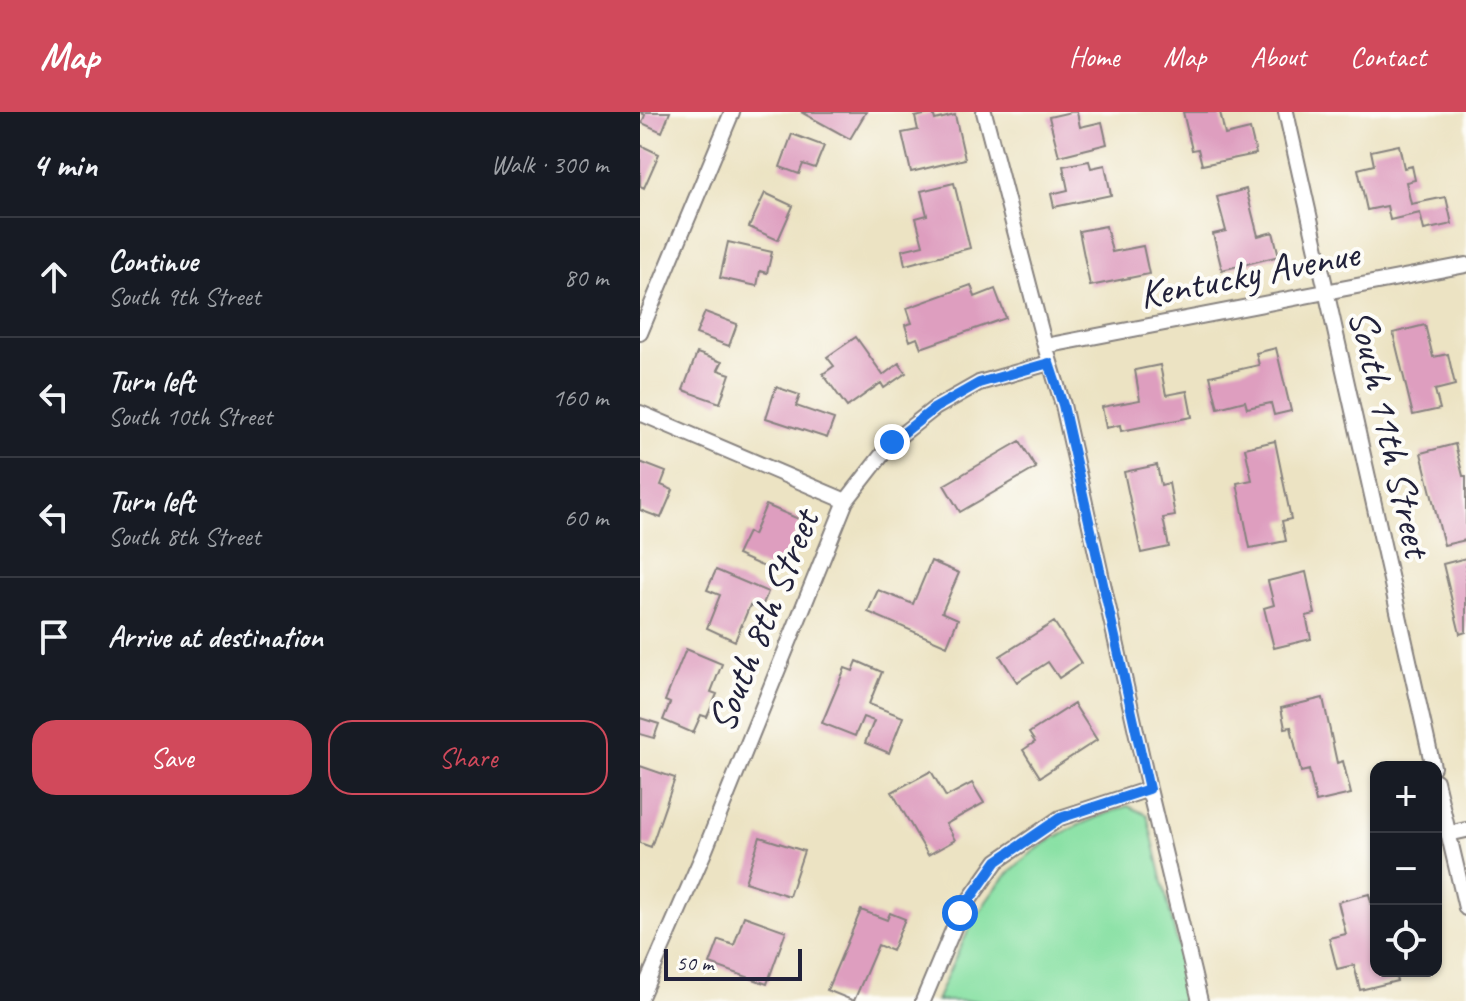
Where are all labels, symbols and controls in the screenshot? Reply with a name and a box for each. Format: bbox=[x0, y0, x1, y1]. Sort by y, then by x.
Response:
text: Map bbox=[40, 33, 99, 80]
text: Home bbox=[1069, 39, 1119, 74]
text: Map bbox=[1163, 39, 1206, 74]
text: About bbox=[1250, 39, 1306, 74]
text: Contact bbox=[1350, 39, 1426, 74]
text: 4 min bbox=[32, 143, 97, 186]
text: Walk · 300 m bbox=[491, 148, 608, 181]
street label: Kentucky Avenue bbox=[1135, 228, 1366, 320]
text: Continue bbox=[108, 242, 198, 280]
icon: ahead bbox=[32, 255, 76, 299]
text: 80 m bbox=[564, 261, 608, 294]
text: South 9th Street bbox=[108, 280, 260, 313]
street label: South 11th Street bbox=[1337, 304, 1444, 565]
text: Turn left bbox=[108, 362, 195, 400]
icon: left bbox=[32, 375, 76, 419]
text: 160 m bbox=[552, 381, 608, 414]
text: South 10th Street bbox=[108, 400, 272, 433]
route end bbox=[874, 424, 910, 460]
text: Turn left bbox=[108, 482, 195, 520]
icon: left bbox=[32, 495, 76, 539]
street label: South 8th Street bbox=[696, 499, 831, 739]
text: 60 m bbox=[564, 501, 608, 534]
text: South 8th Street bbox=[108, 520, 260, 553]
icon: arrive bbox=[32, 615, 76, 659]
text: Arrive at destination bbox=[108, 618, 323, 656]
button: Save bbox=[32, 720, 312, 795]
button: Share bbox=[328, 720, 608, 795]
map controls bbox=[1370, 761, 1442, 977]
button: + bbox=[1370, 761, 1442, 833]
button: − bbox=[1370, 833, 1442, 905]
route start bbox=[942, 895, 978, 931]
button: locate bbox=[1370, 905, 1442, 977]
scale bar bbox=[664, 945, 802, 981]
text: 50 m bbox=[676, 949, 713, 977]

